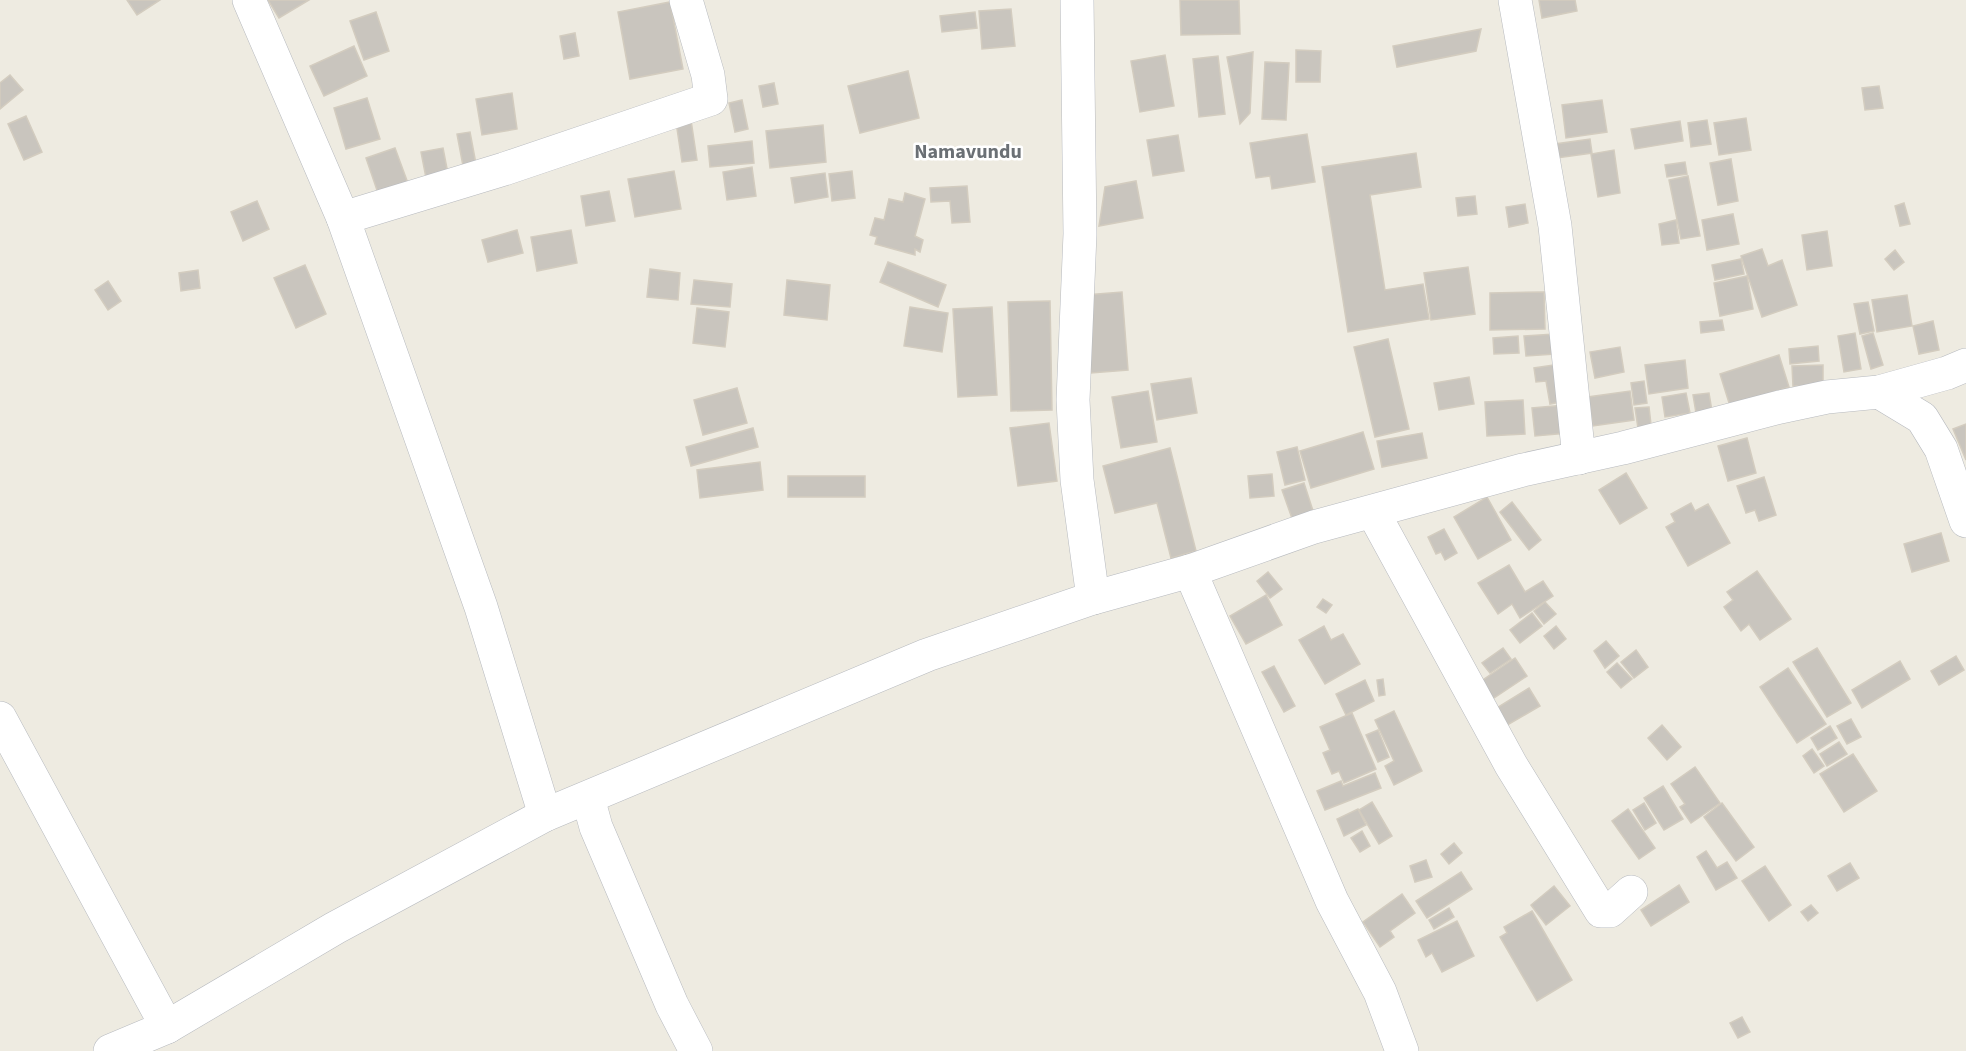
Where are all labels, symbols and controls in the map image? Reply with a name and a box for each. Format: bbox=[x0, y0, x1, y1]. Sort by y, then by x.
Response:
district label: Namavundu bbox=[914, 138, 1022, 166]

